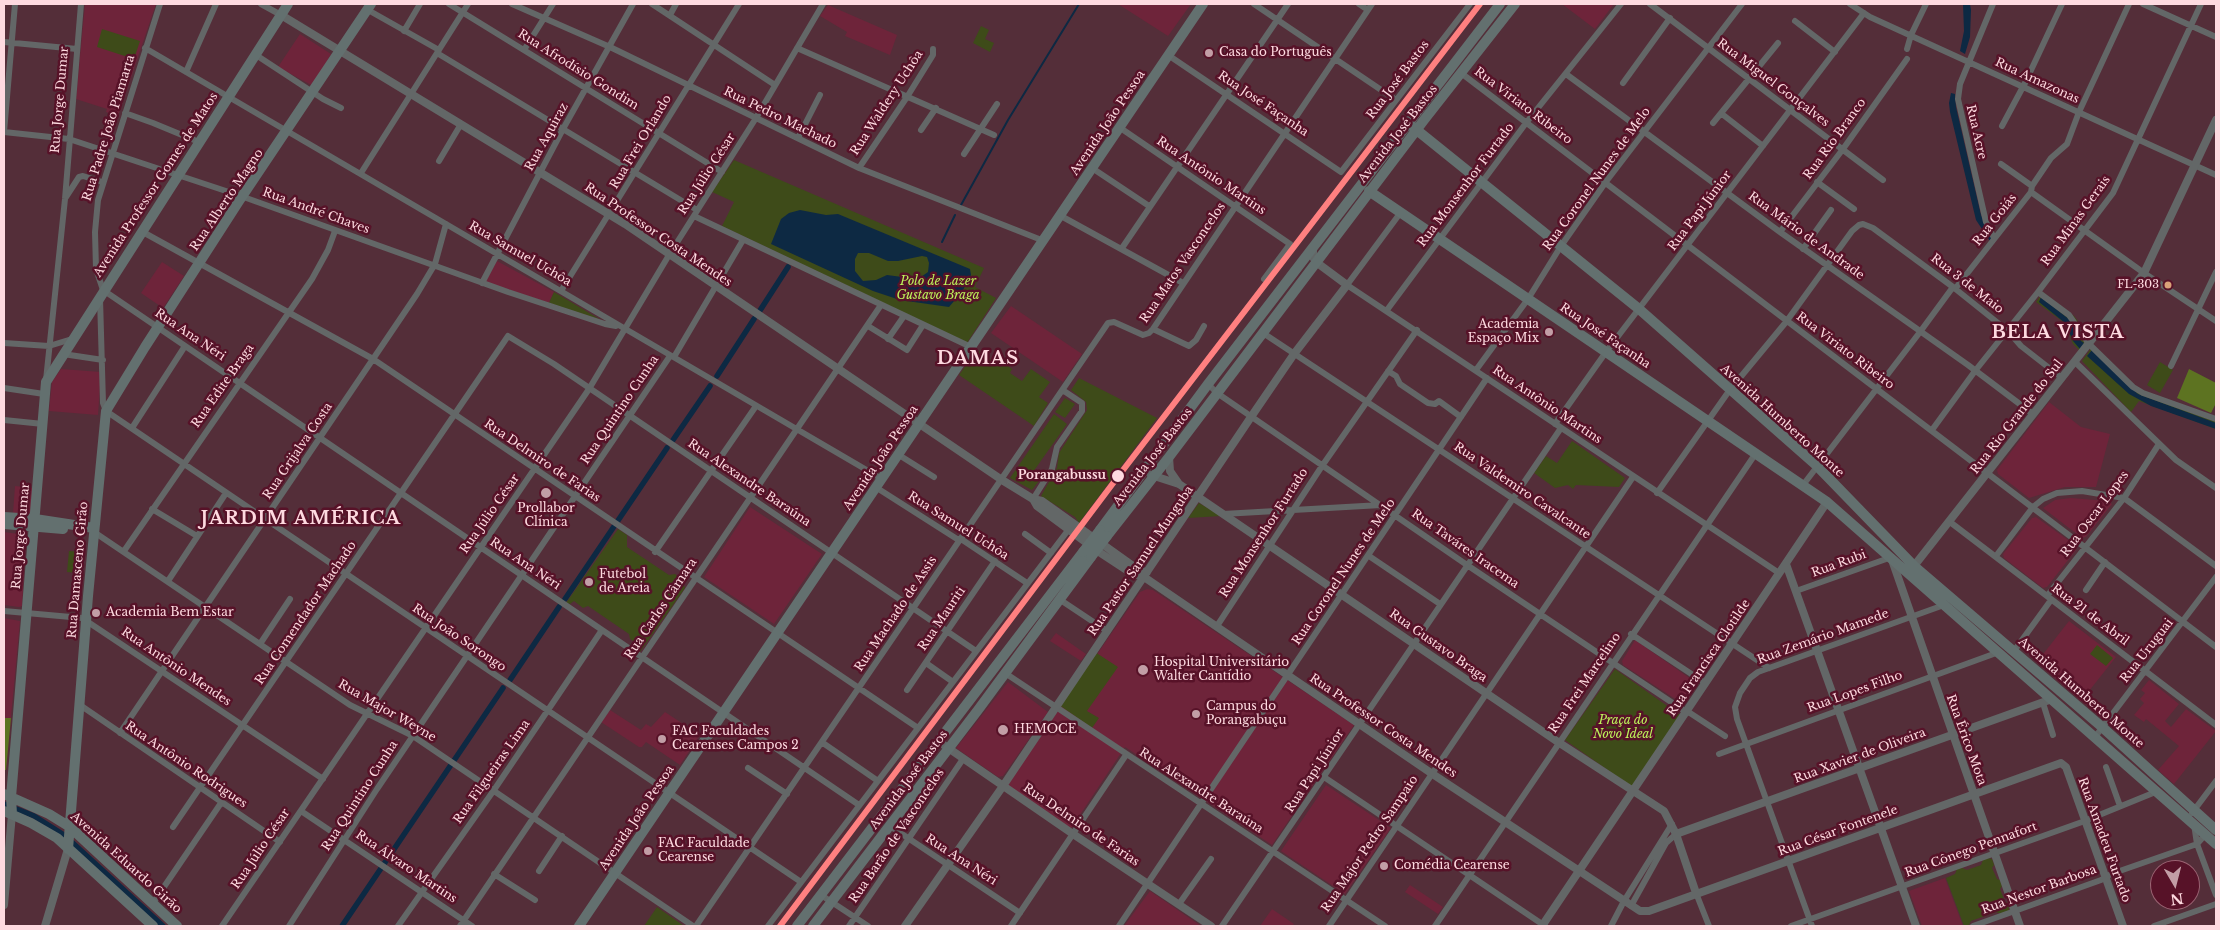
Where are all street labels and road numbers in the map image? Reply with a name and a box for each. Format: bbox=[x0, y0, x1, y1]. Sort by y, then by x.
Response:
street label: Rua Afrodísio Gondim bbox=[515, 27, 641, 113]
street label: Rua Miguel Gonçalves bbox=[1714, 36, 1832, 130]
street label: Rua José Bastos bbox=[1364, 38, 1432, 122]
street label: Rua Jorge Dumar bbox=[48, 46, 72, 154]
street label: Rua Waldery Uchôa bbox=[848, 48, 926, 158]
street label: Rua Padre João Piamarta bbox=[80, 53, 138, 203]
street label: Rua Amazonas bbox=[1993, 55, 2081, 107]
street label: Rua Viriato Ribeiro bbox=[1471, 64, 1575, 148]
street label: Avenida João Pessoa bbox=[1068, 68, 1148, 178]
street label: Rua José Façanha bbox=[1215, 68, 1311, 140]
street label: Avenida José Bastos bbox=[1355, 82, 1441, 186]
street label: Rua Pedro Machado bbox=[721, 84, 839, 152]
street label: Avenida Professor Gomes de Matos bbox=[91, 90, 221, 280]
street label: Rua Frei Orlando bbox=[607, 92, 675, 192]
street label: Rua Rio Branco bbox=[1801, 96, 1869, 182]
street label: Rua Aquiraz bbox=[522, 100, 572, 174]
street label: Rua Acre bbox=[1963, 103, 1989, 161]
street label: Rua Coronel Nunes de Melo bbox=[1540, 105, 1654, 253]
street label: Rua Monsenhor Furtado bbox=[1415, 120, 1517, 250]
street label: Rua Júlio César bbox=[675, 131, 739, 217]
street label: Rua Antônio Martins bbox=[1154, 134, 1268, 218]
street label: Rua Alberto Magno bbox=[187, 146, 267, 254]
street label: Rua Papi Júnior bbox=[1665, 168, 1735, 254]
street label: Rua Minas Gerais bbox=[2038, 173, 2114, 269]
street label: Rua Professor Costa Mendes bbox=[582, 180, 734, 290]
street label: Rua André Chaves bbox=[261, 185, 371, 237]
street label: Rua Mário de Andrade bbox=[1745, 189, 1867, 283]
street label: Rua Goiás bbox=[1970, 191, 2020, 249]
street label: Rua Matos Vasconcelos bbox=[1137, 200, 1229, 326]
street label: Rua Samuel Uchôa bbox=[466, 219, 574, 289]
street label: Rua 3 de Maio bbox=[1928, 251, 2006, 317]
street label: Rua José Façanha bbox=[1557, 300, 1653, 372]
street label: Rua Ana Néri bbox=[152, 306, 228, 364]
street label: Rua Viriato Ribeiro bbox=[1793, 309, 1897, 393]
street label: Rua Edite Braga bbox=[189, 341, 257, 431]
street label: Rua Quintino Cunha bbox=[578, 353, 662, 467]
street label: Rua Rio Grande do Sul bbox=[1968, 357, 2066, 477]
street label: Avenida Humberto Monte bbox=[1717, 362, 1847, 480]
street label: Rua Antônio Martins bbox=[1490, 363, 1604, 447]
street label: Rua Grijalva Costa bbox=[260, 400, 336, 502]
street label: Avenida João Pessoa bbox=[841, 403, 921, 513]
street label: Avenida José Bastos bbox=[1110, 405, 1196, 509]
street label: Rua Delmiro de Farias bbox=[481, 417, 603, 505]
street label: Rua Alexandre Baraúna bbox=[685, 436, 813, 530]
street label: Rua Valdemiro Cavalcante bbox=[1451, 440, 1593, 542]
street label: Rua Monsenhor Furtado bbox=[1217, 466, 1311, 600]
street label: Rua Oscar Lopes bbox=[2058, 468, 2132, 560]
street label: Rua Júlio César bbox=[457, 471, 523, 557]
street label: Rua Jorge Dumar bbox=[9, 482, 33, 590]
street label: Rua Pastor Samuel Munguba bbox=[1085, 483, 1197, 639]
street label: Rua Samuel Uchôa bbox=[905, 489, 1011, 563]
street label: Rua Coronel Nunes de Melo bbox=[1290, 496, 1398, 648]
street label: Rua Damasceno Girão bbox=[65, 501, 91, 639]
street label: Rua Taváres Iracema bbox=[1409, 506, 1521, 592]
street label: Rua Ana Néri bbox=[487, 535, 563, 593]
street label: Rua Comendador Machado bbox=[253, 539, 359, 687]
street label: Rua Rubi bbox=[1810, 547, 1868, 581]
street label: Rua Machado de Assis bbox=[852, 554, 940, 674]
street label: Rua Carlos Câmara bbox=[622, 556, 700, 662]
street label: Rua 21 de Abril bbox=[2049, 581, 2131, 649]
street label: Rua Mauriti bbox=[915, 584, 969, 654]
street label: Rua Francisca Clotilde bbox=[1665, 597, 1753, 719]
street label: Rua João Sorongo bbox=[409, 601, 509, 675]
street label: Rua Zemário Mamede bbox=[1755, 606, 1891, 668]
street label: Rua Gustavo Braga bbox=[1386, 607, 1490, 685]
street label: Rua Uruguai bbox=[2118, 616, 2176, 686]
street label: Rua Antônio Mendes bbox=[118, 625, 234, 709]
street label: Rua Frei Marcelino bbox=[1546, 630, 1624, 736]
street label: Avenida Humberto Monte bbox=[2015, 635, 2147, 751]
street label: Rua Lopes Filho bbox=[1805, 668, 1905, 716]
street label: Rua Professor Costa Mendes bbox=[1307, 671, 1459, 781]
street label: Rua Major Weyne bbox=[335, 677, 439, 745]
street label: Rua Érico Mota bbox=[1943, 693, 1989, 787]
street label: Rua Filgueiras Lima bbox=[451, 717, 533, 827]
street label: Rua Antônio Rodrigues bbox=[122, 719, 250, 811]
street label: Rua Xavier de Oliveira bbox=[1792, 725, 1928, 787]
street label: Rua Papi Júnior bbox=[1283, 727, 1347, 815]
street label: Avenida José Bastos bbox=[867, 728, 951, 832]
street label: Rua Quintino Cunha bbox=[319, 738, 401, 854]
street label: Rua Alexandre Baraúna bbox=[1136, 745, 1266, 837]
street label: Avenida João Pessoa bbox=[597, 763, 677, 873]
street label: Rua Barão de Vasconcelos bbox=[847, 766, 947, 906]
street label: Rua Major Pedro Sampaio bbox=[1319, 773, 1421, 915]
street label: Rua Amadeu Furtado bbox=[2075, 776, 2133, 904]
street label: Rua Delmiro de Farias bbox=[1020, 781, 1142, 869]
street label: Rua César Fontenele bbox=[1776, 803, 1900, 859]
street label: Rua Júlio César bbox=[229, 806, 293, 892]
street label: Avenida Eduardo Girão bbox=[68, 809, 184, 917]
street label: Rua Cônego Pennafort bbox=[1903, 819, 2039, 881]
street label: Rua Álvaro Martins bbox=[353, 828, 459, 906]
street label: Rua Ana Néri bbox=[923, 832, 999, 888]
street label: Rua Nestor Barbosa bbox=[1980, 862, 2098, 918]

